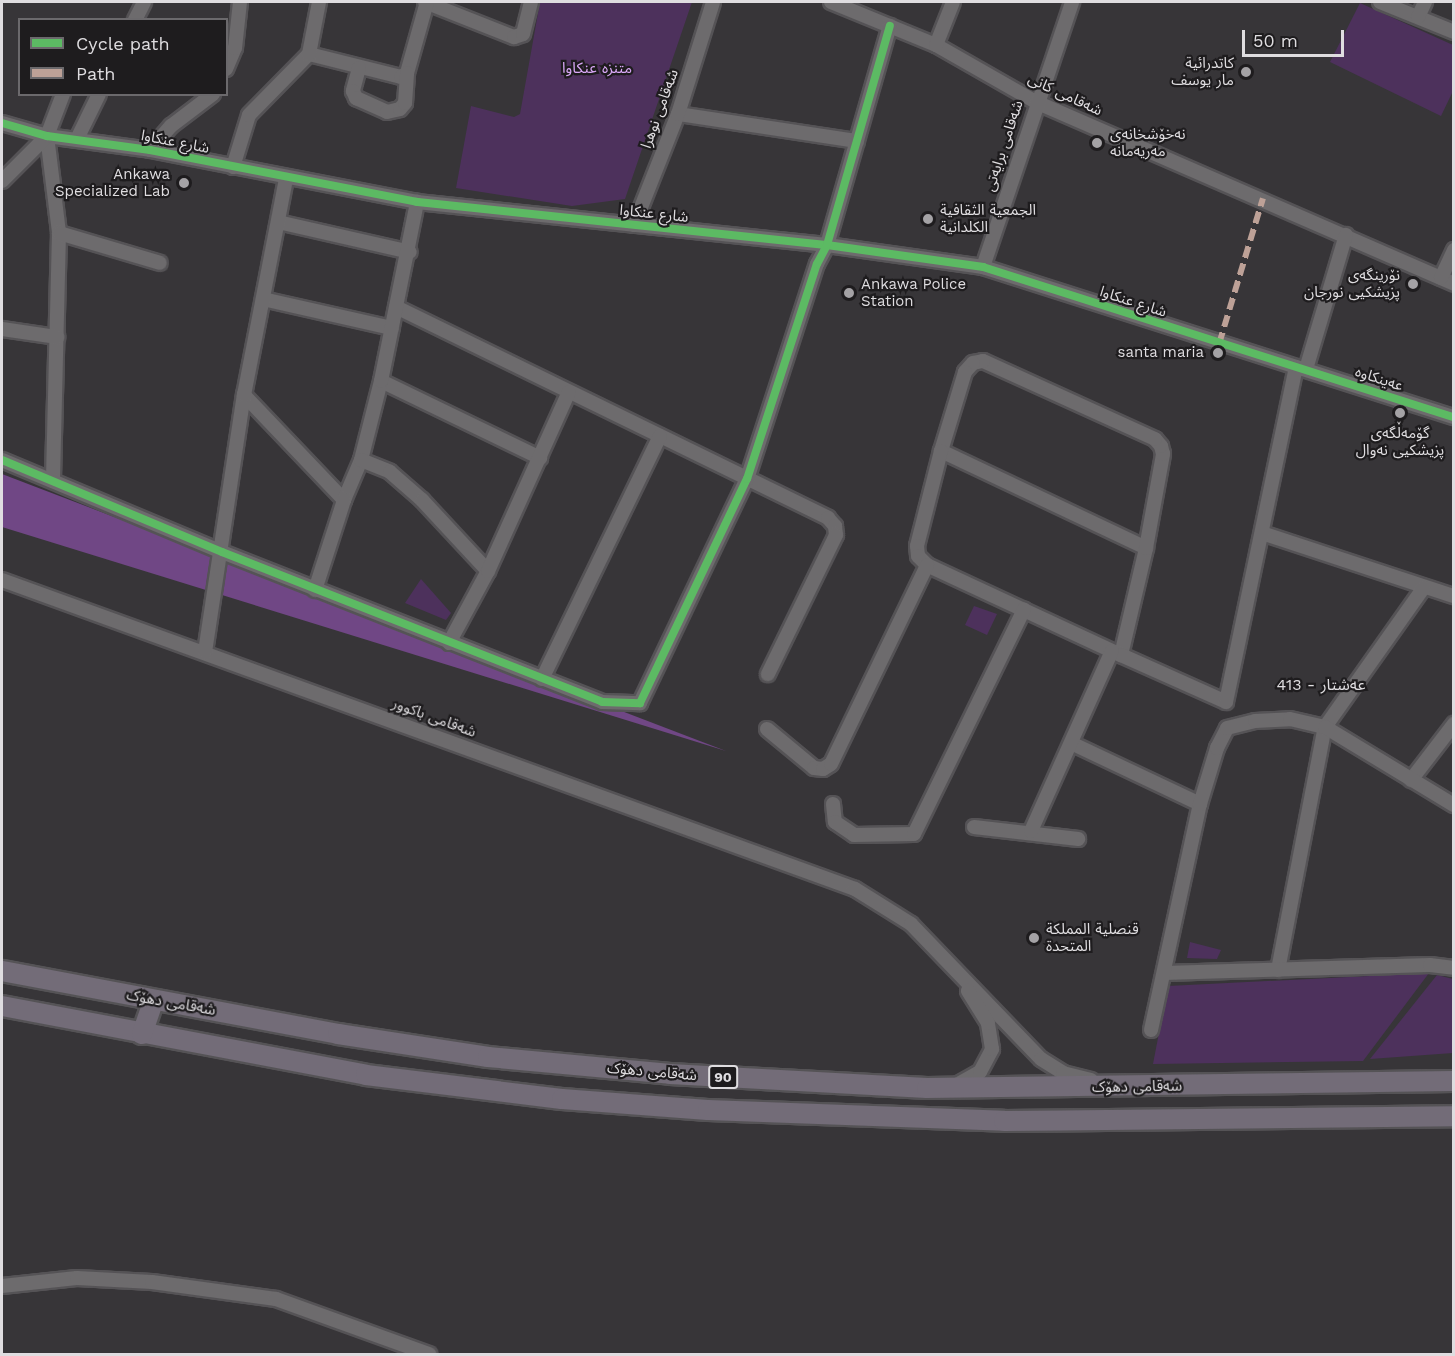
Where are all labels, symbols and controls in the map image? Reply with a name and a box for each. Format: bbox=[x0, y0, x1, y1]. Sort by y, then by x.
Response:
legend bbox=[18, 18, 228, 96]
scale bar bbox=[1245, 18, 1347, 56]
text: 50 m bbox=[1253, 30, 1298, 51]
text: Cycle path bbox=[76, 33, 170, 54]
place label: كاتدرائية مار يوسف bbox=[1171, 54, 1234, 89]
park label: متنزه عنكاوا bbox=[562, 60, 632, 78]
text: Path bbox=[76, 63, 116, 84]
marker: كاتدرائية مار يوسف bbox=[1239, 65, 1253, 79]
street label: شەقامی نوهرا bbox=[637, 67, 683, 151]
street label: شەقامی کانی bbox=[1025, 70, 1105, 120]
street label: شەقامی برایەتی bbox=[981, 98, 1027, 194]
place label: نەخۆشخانەی مەریەمانە bbox=[1110, 125, 1186, 160]
street label: شارع عنكاوا bbox=[139, 127, 211, 157]
marker: نەخۆشخانەی مەریەمانە bbox=[1088, 134, 1106, 152]
place label: Ankawa Specialized Lab bbox=[55, 165, 170, 200]
marker: Ankawa Specialized Lab bbox=[175, 174, 193, 192]
street label: شارع عنكاوا bbox=[619, 201, 689, 227]
place label: الجمعية الثقافية الكلدانية bbox=[940, 201, 1036, 236]
marker: الجمعية الثقافية الكلدانية bbox=[921, 212, 935, 226]
place label: نۆرینگەی پزیشکیی نورجان bbox=[1304, 266, 1400, 301]
place label: Ankawa Police Station bbox=[861, 275, 966, 310]
marker: نۆرینگەی پزیشکیی نورجان bbox=[1404, 275, 1422, 293]
street label: شارع عنكاوا bbox=[1097, 283, 1169, 321]
marker: Ankawa Police Station bbox=[842, 286, 856, 300]
place label: santa maria bbox=[1117, 344, 1204, 362]
marker: santa maria bbox=[1209, 344, 1227, 362]
street label: عەینکاوە bbox=[1353, 363, 1405, 395]
marker: گۆمەڵگەی پزیشکیی نەوال bbox=[1391, 404, 1409, 422]
place label: گۆمەڵگەی پزیشکیی نەوال bbox=[1356, 424, 1444, 459]
district label: عه‌شتار - 413 bbox=[1276, 675, 1366, 695]
street label: شەقامی باکوور bbox=[390, 694, 478, 742]
place label: قنصلية المملكة المتحدة bbox=[1046, 920, 1139, 955]
marker: قنصلية المملكة المتحدة bbox=[1027, 931, 1041, 945]
street label: شەقامی دهۆک bbox=[125, 986, 217, 1020]
street label: شەقامی دهۆک bbox=[606, 1059, 698, 1085]
road number: 90 bbox=[708, 1066, 738, 1088]
street label: شەقامی دهۆک bbox=[1092, 1077, 1182, 1097]

